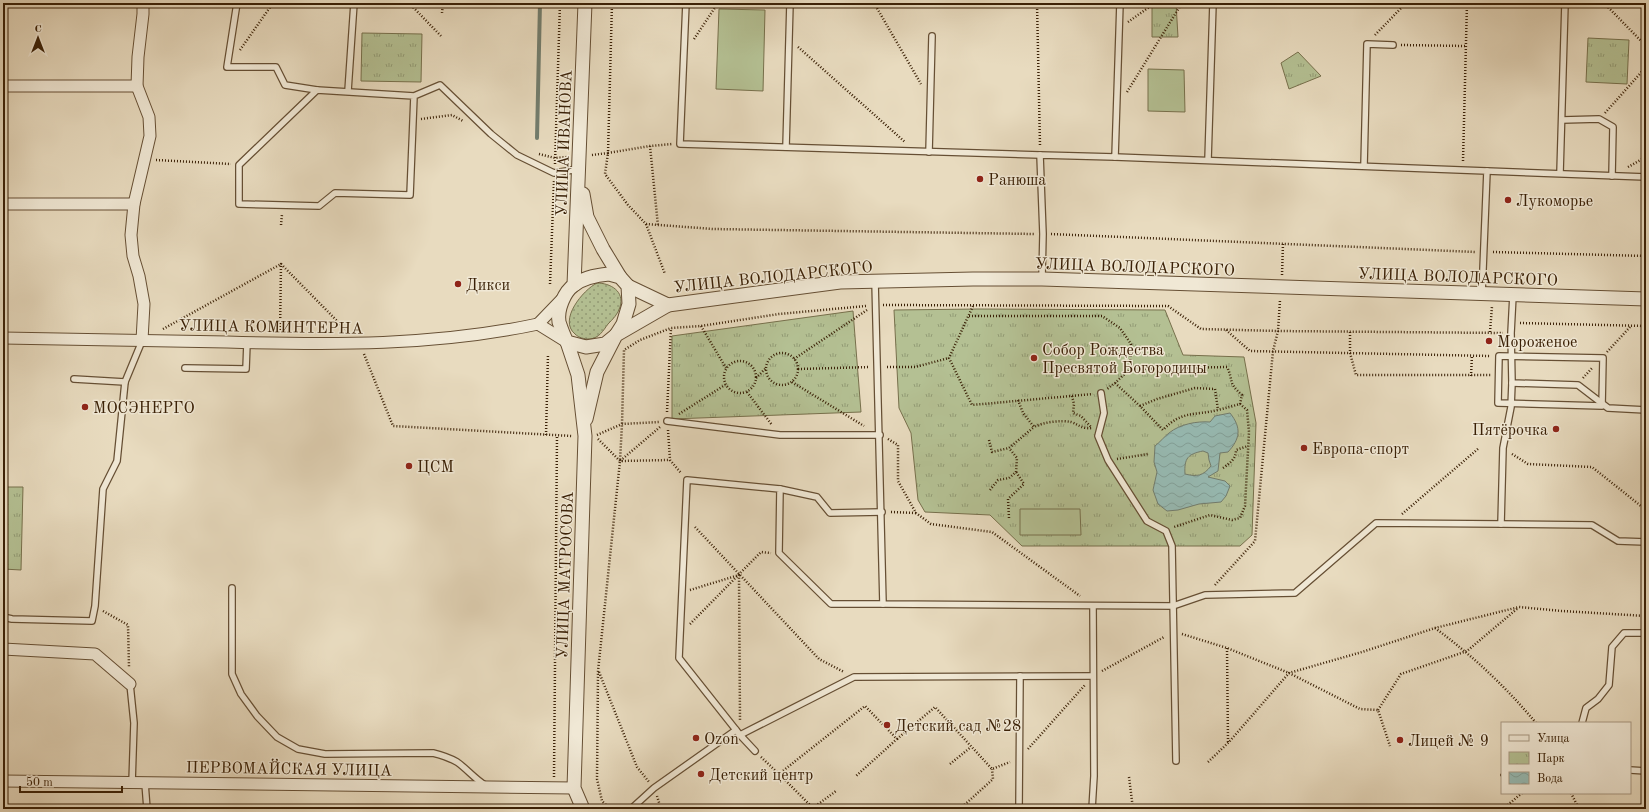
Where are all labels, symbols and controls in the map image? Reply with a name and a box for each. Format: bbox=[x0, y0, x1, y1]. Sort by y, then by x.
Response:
north arrow bbox=[18, 18, 58, 58]
text: С bbox=[34, 24, 42, 35]
street label: УЛИЦА ИВАНОВА bbox=[554, 70, 576, 217]
place label: Ранюша bbox=[988, 173, 1046, 189]
marker: Ранюша bbox=[975, 174, 985, 184]
place label: Лукоморье bbox=[1516, 194, 1593, 210]
marker: Лукоморье bbox=[1503, 195, 1513, 205]
street label: УЛИЦА ВОЛОДАРСКОГО bbox=[1035, 257, 1235, 279]
street label: УЛИЦА ВОЛОДАРСКОГО bbox=[673, 260, 874, 296]
street label: УЛИЦА ВОЛОДАРСКОГО bbox=[1358, 267, 1558, 289]
place label: Дикси bbox=[466, 278, 510, 294]
marker: Дикси bbox=[453, 279, 463, 289]
street label: УЛИЦА КОМИНТЕРНА bbox=[179, 318, 363, 338]
place label: Мороженое bbox=[1497, 335, 1577, 351]
marker: Мороженое bbox=[1484, 336, 1494, 346]
place label: Собор Рождества Пресвятой Богородицы bbox=[1042, 343, 1207, 377]
marker: Собор Рождества Пресвятой Богородицы bbox=[1029, 353, 1039, 363]
place label: МОСЭНЕРГО bbox=[93, 401, 195, 417]
marker: МОСЭНЕРГО bbox=[80, 402, 90, 412]
place label: Пятёрочка bbox=[1472, 423, 1548, 439]
marker: Пятёрочка bbox=[1551, 424, 1561, 434]
place label: Европа-спорт bbox=[1312, 442, 1409, 458]
marker: Европа-спорт bbox=[1299, 443, 1309, 453]
place label: ЦСМ bbox=[417, 460, 454, 476]
marker: ЦСМ bbox=[404, 461, 414, 471]
street label: УЛИЦА МАТРОСОВА bbox=[555, 491, 577, 659]
place label: Детский сад №28 bbox=[895, 719, 1021, 735]
marker: Детский сад №28 bbox=[882, 720, 892, 730]
legend bbox=[1501, 722, 1631, 794]
place label: Ozon bbox=[704, 732, 739, 748]
marker: Ozon bbox=[691, 733, 701, 743]
text: Улица bbox=[1537, 733, 1570, 745]
place label: Лицей № 9 bbox=[1408, 734, 1489, 750]
marker: Лицей № 9 bbox=[1395, 735, 1405, 745]
text: Парк bbox=[1537, 753, 1565, 765]
street label: ПЕРВОМАЙСКАЯ УЛИЦА bbox=[186, 756, 392, 780]
scale bar bbox=[20, 768, 122, 794]
place label: Детский центр bbox=[709, 768, 813, 784]
marker: Детский центр bbox=[696, 769, 706, 779]
text: Вода bbox=[1537, 773, 1563, 785]
text: 50 m bbox=[26, 776, 53, 789]

